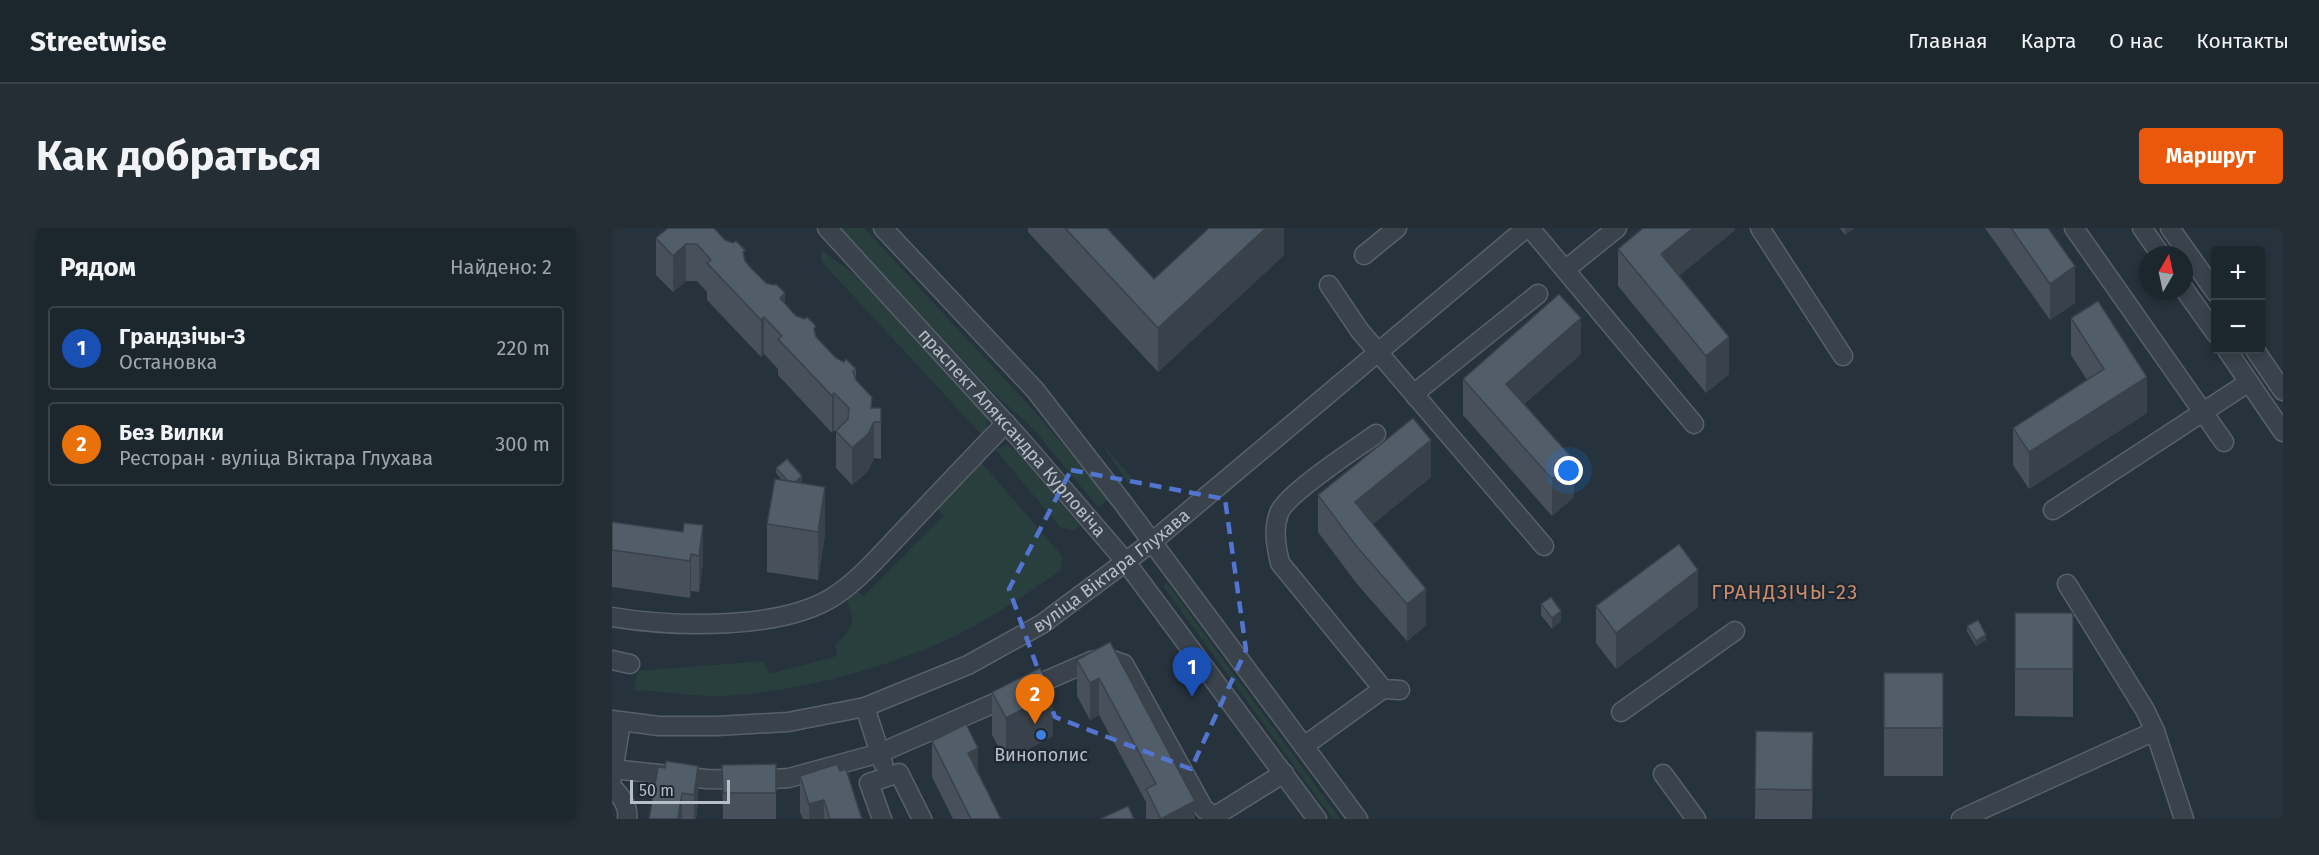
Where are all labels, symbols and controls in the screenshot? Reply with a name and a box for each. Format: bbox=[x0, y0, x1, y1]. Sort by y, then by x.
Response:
text: Streetwise bbox=[30, 25, 167, 58]
text: Главная bbox=[1908, 28, 1988, 54]
text: Карта bbox=[2021, 28, 2076, 54]
text: О нас bbox=[2109, 28, 2163, 54]
text: Контакты bbox=[2196, 28, 2289, 54]
button: Маршрут bbox=[2139, 128, 2283, 184]
text: Как добраться bbox=[36, 131, 322, 181]
north arrow bbox=[2139, 246, 2193, 300]
map controls bbox=[2211, 246, 2265, 354]
button: + bbox=[2211, 246, 2265, 300]
text: Рядом bbox=[60, 252, 136, 283]
text: Найдено: 2 bbox=[450, 255, 552, 279]
button: − bbox=[2211, 300, 2265, 354]
text: Грандзічы-3 bbox=[119, 323, 245, 350]
street label: праспект Аляксандра Курловіча bbox=[913, 324, 1111, 542]
text: 1 bbox=[77, 336, 86, 360]
text: 220 m bbox=[497, 336, 550, 360]
text: Остановка bbox=[119, 350, 217, 374]
text: Без Вилки bbox=[119, 419, 224, 446]
text: 2 bbox=[76, 432, 87, 456]
text: 300 m bbox=[495, 432, 550, 456]
text: Ресторан · вуліца Віктара Глухава bbox=[119, 446, 433, 470]
your location bbox=[1554, 456, 1583, 485]
street label: вуліца Віктара Глухава bbox=[1029, 504, 1194, 638]
district label: ГРАНДЗІЧЫ-23 bbox=[1711, 580, 1859, 604]
pin: 1 bbox=[1172, 648, 1212, 697]
pin: 2 bbox=[1016, 674, 1054, 724]
marker: Винополис bbox=[1034, 728, 1048, 742]
place label: Винополис bbox=[994, 744, 1088, 766]
scale bar bbox=[630, 777, 730, 804]
text: 50 m bbox=[639, 781, 674, 800]

